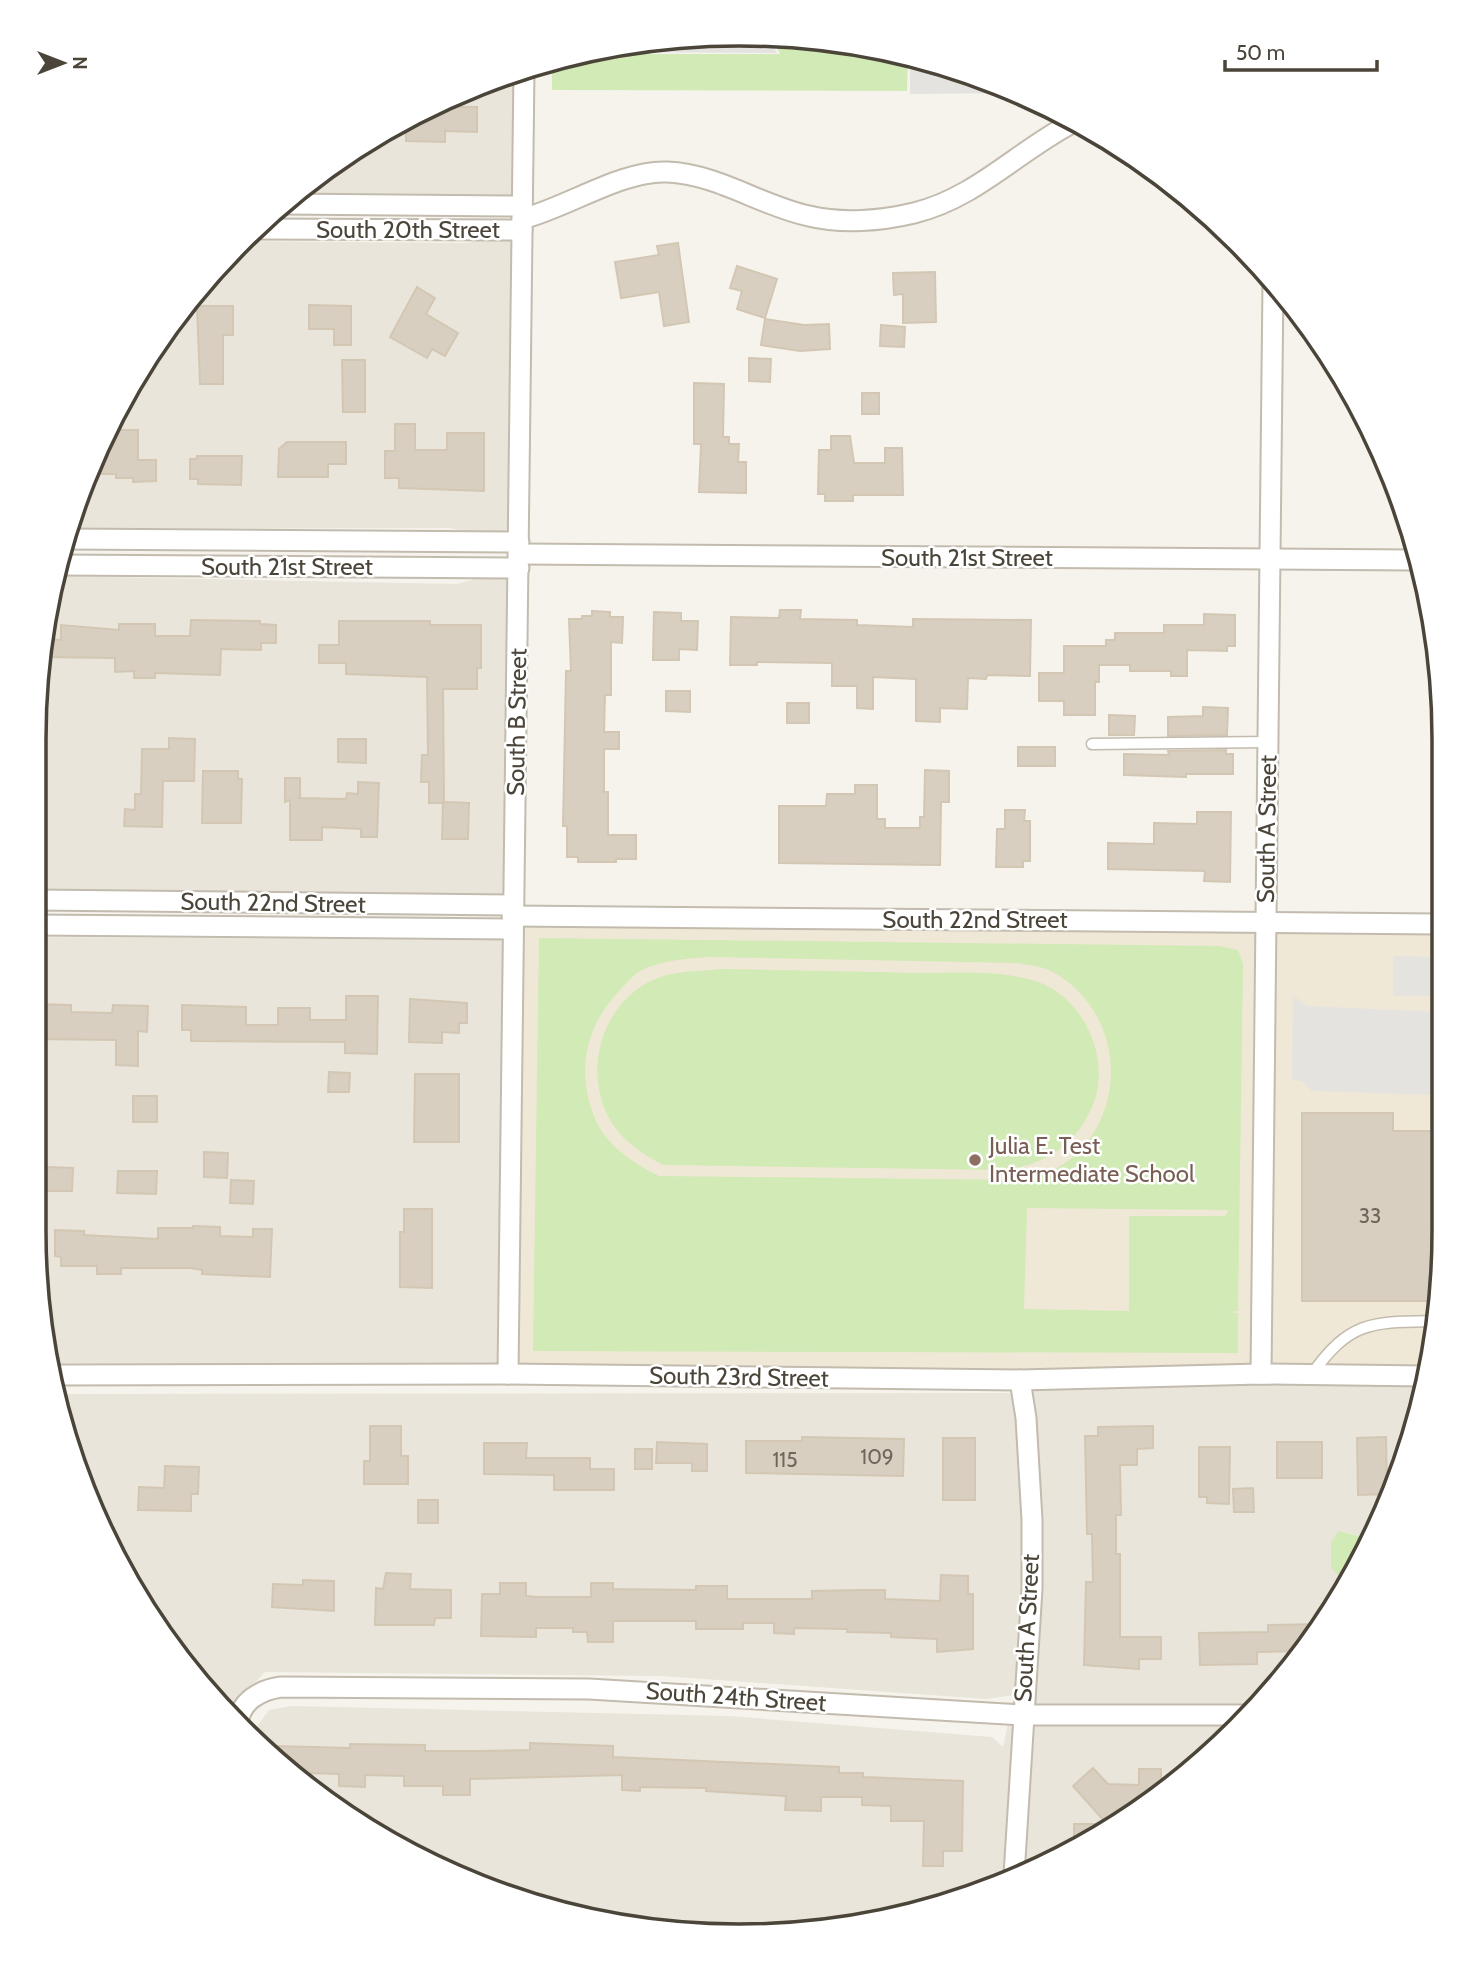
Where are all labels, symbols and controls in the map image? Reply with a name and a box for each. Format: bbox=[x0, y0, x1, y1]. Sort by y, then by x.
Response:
north arrow bbox=[28, 28, 98, 98]
scale bar bbox=[1225, 28, 1377, 72]
text: 50 m bbox=[1236, 40, 1285, 65]
text: N bbox=[68, 56, 91, 70]
street label: South 20th Street bbox=[316, 215, 500, 244]
street label: South 21st Street bbox=[881, 543, 1053, 572]
street label: South 21st Street bbox=[201, 552, 373, 581]
street label: South B Street bbox=[501, 648, 532, 796]
street label: South A Street bbox=[1251, 755, 1282, 903]
street label: South 22nd Street bbox=[180, 886, 366, 919]
street label: South 22nd Street bbox=[882, 905, 1068, 934]
place label: Julia E. Test Intermediate School bbox=[988, 1131, 1195, 1188]
marker: Julia E. Test Intermediate School bbox=[967, 1152, 983, 1168]
house number: 33 bbox=[1359, 1203, 1381, 1228]
street label: South 23rd Street bbox=[649, 1360, 829, 1393]
house number: 109 bbox=[860, 1444, 894, 1469]
house number: 115 bbox=[772, 1447, 798, 1472]
street label: South A Street bbox=[1008, 1553, 1045, 1703]
street label: South 24th Street bbox=[645, 1676, 827, 1717]

